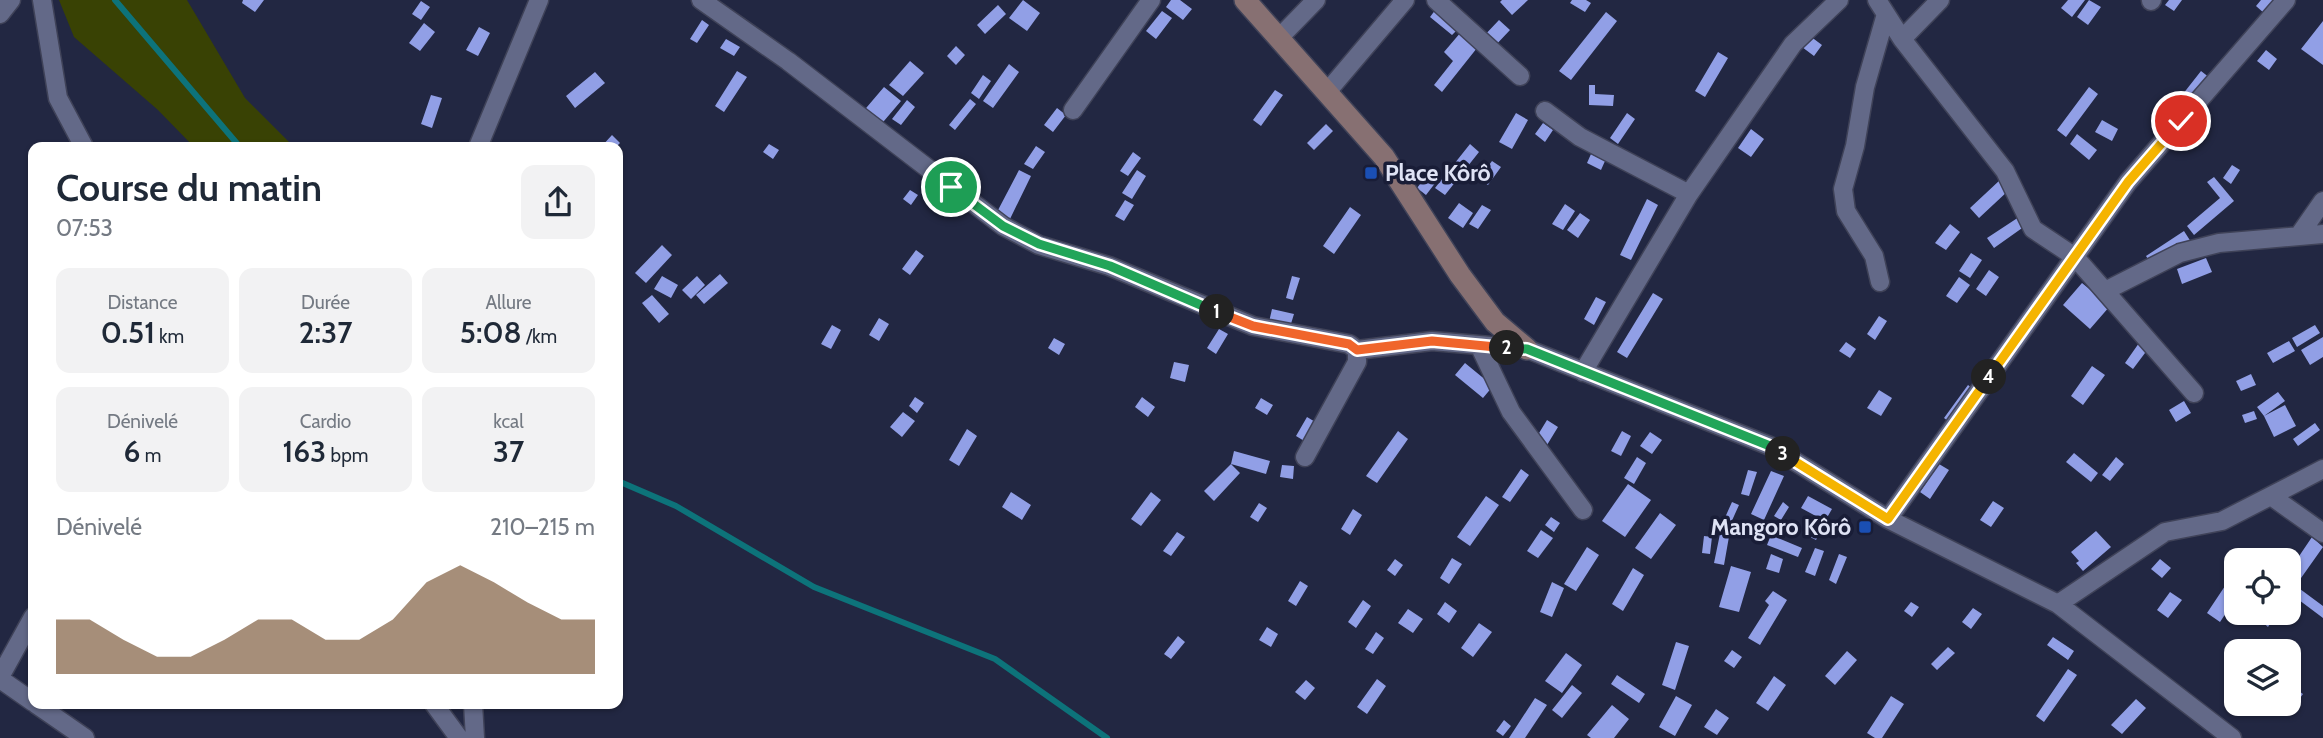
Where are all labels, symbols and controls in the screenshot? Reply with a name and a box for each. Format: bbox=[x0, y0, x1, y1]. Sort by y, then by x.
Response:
pin bbox=[2151, 91, 2211, 151]
icon: check bbox=[2162, 102, 2200, 140]
pin bbox=[921, 157, 981, 217]
place label: Place Kôrô bbox=[1385, 159, 1491, 187]
text: Course du matin bbox=[56, 164, 322, 211]
button: share bbox=[521, 165, 595, 239]
marker: Place Kôrô bbox=[1363, 165, 1379, 181]
icon: arrive bbox=[932, 168, 970, 206]
text: 07:53 bbox=[56, 214, 113, 242]
text: Distance bbox=[108, 291, 177, 314]
text: Durée bbox=[301, 291, 350, 314]
text: Allure bbox=[486, 291, 531, 314]
pin: 1 bbox=[1200, 294, 1234, 330]
text: 1 bbox=[1213, 300, 1220, 323]
text: 0.51 bbox=[101, 314, 155, 351]
text: 2:37 bbox=[299, 314, 352, 351]
text: 5:08 bbox=[460, 314, 522, 351]
text: km bbox=[155, 325, 184, 348]
text: /km bbox=[522, 325, 557, 348]
pin: 2 bbox=[1490, 330, 1524, 366]
text: 2 bbox=[1501, 336, 1512, 359]
pin: 4 bbox=[1972, 360, 2007, 394]
text: 4 bbox=[1983, 365, 1994, 388]
text: Dénivelé bbox=[107, 410, 178, 433]
text: Cardio bbox=[300, 410, 351, 433]
text: kcal bbox=[493, 410, 524, 433]
text: 6 bbox=[124, 433, 140, 470]
text: 163 bbox=[283, 433, 326, 470]
text: 37 bbox=[493, 433, 524, 470]
pin: 3 bbox=[1766, 436, 1800, 472]
text: 3 bbox=[1777, 442, 1788, 465]
text: m bbox=[140, 444, 161, 467]
text: bpm bbox=[326, 444, 368, 467]
text: Dénivelé bbox=[56, 513, 142, 541]
text: 210–215 m bbox=[490, 513, 595, 541]
place label: Mangoro Kôrô bbox=[1710, 513, 1851, 541]
marker: Mangoro Kôrô bbox=[1857, 519, 1873, 535]
map controls bbox=[2224, 548, 2301, 716]
button: locate bbox=[2224, 548, 2301, 625]
button: layers bbox=[2224, 639, 2301, 716]

